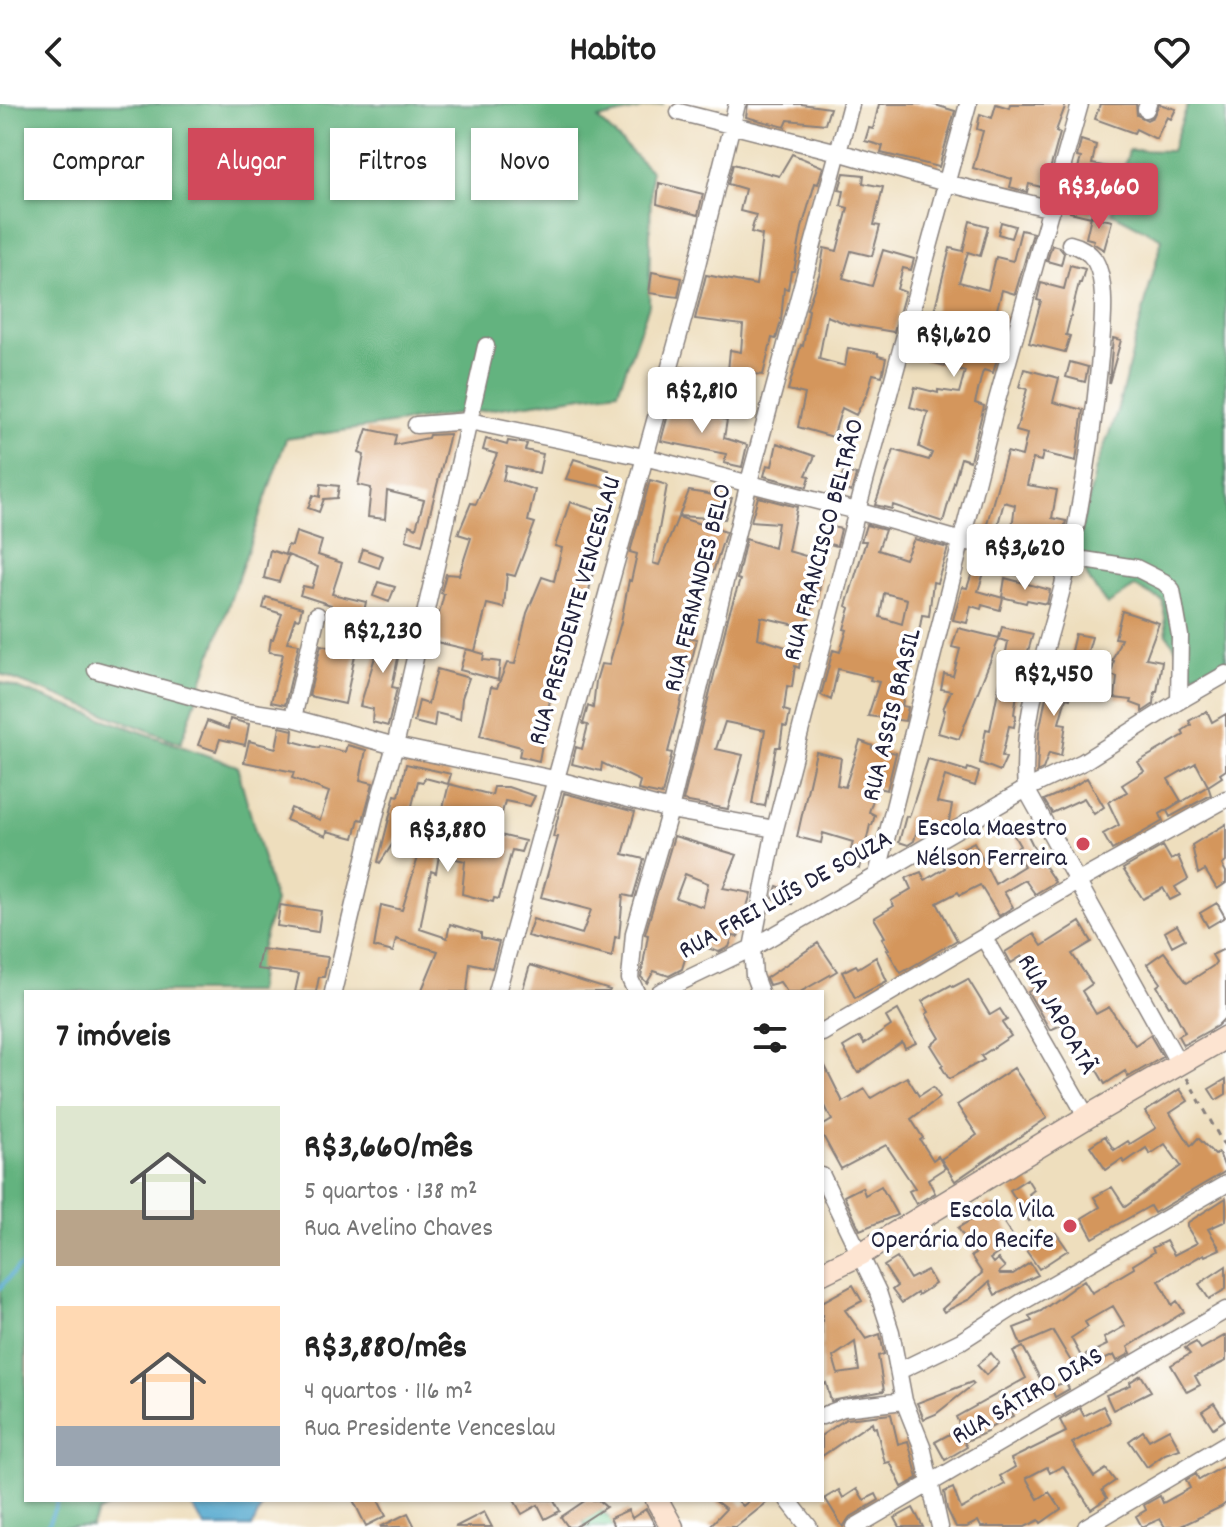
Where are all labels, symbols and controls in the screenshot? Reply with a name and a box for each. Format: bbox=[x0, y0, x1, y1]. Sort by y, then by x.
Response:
text: Habito bbox=[570, 26, 656, 78]
icon: back bbox=[32, 30, 76, 74]
icon: heart bbox=[1150, 30, 1194, 74]
chip: Comprar bbox=[24, 128, 172, 200]
chip: Alugar bbox=[188, 128, 314, 200]
chip: Filtros bbox=[330, 128, 455, 200]
chip: Novo bbox=[471, 128, 578, 200]
pin: R$3,660 bbox=[1025, 163, 1173, 231]
text: R$3,660 bbox=[1058, 170, 1140, 207]
pin: R$1,620 bbox=[880, 311, 1028, 379]
text: R$1,620 bbox=[917, 318, 991, 355]
pin: R$2,810 bbox=[628, 367, 776, 435]
text: R$2,810 bbox=[666, 374, 738, 411]
street label: RUA FRANCISCO BELTRÃO bbox=[775, 415, 875, 665]
street label: RUA PRESIDENTE VENCESLAU bbox=[520, 472, 632, 750]
street label: RUA FERNANDES BELO bbox=[655, 480, 743, 696]
pin: R$3,620 bbox=[951, 524, 1099, 592]
text: R$3,620 bbox=[985, 531, 1065, 568]
pin: R$2,230 bbox=[309, 607, 457, 675]
text: R$2,230 bbox=[343, 614, 423, 651]
street label: RUA ASSIS BRASIL bbox=[854, 624, 932, 805]
pin: R$2,450 bbox=[980, 650, 1128, 718]
text: R$2,450 bbox=[1014, 657, 1094, 694]
pin: R$3,880 bbox=[374, 806, 522, 874]
place label: Escola Maestro Nélson Ferreira bbox=[916, 811, 1068, 878]
text: R$3,880 bbox=[409, 813, 487, 850]
street label: RUA FREI LUÍS DE SOUZA bbox=[672, 822, 900, 970]
marker: Escola Maestro Nélson Ferreira bbox=[1074, 835, 1092, 853]
street label: RUA JAPOATÃ bbox=[1007, 948, 1105, 1082]
text: 7 imóveis bbox=[56, 1014, 171, 1063]
icon: filters bbox=[748, 1016, 792, 1060]
text: R$3,660/mês bbox=[304, 1125, 473, 1174]
icon: home bbox=[120, 1138, 216, 1234]
text: 5 quartos · 138 m² bbox=[304, 1174, 478, 1211]
place label: Escola Vila Operária do Recife bbox=[871, 1193, 1055, 1260]
text: Rua Avelino Chaves bbox=[304, 1211, 493, 1248]
marker: Escola Vila Operária do Recife bbox=[1061, 1217, 1079, 1235]
text: R$3,880/mês bbox=[304, 1325, 467, 1374]
icon: home bbox=[120, 1338, 216, 1434]
street label: RUA SÁTIRO DIAS bbox=[945, 1339, 1111, 1455]
text: 4 quartos · 116 m² bbox=[304, 1374, 473, 1411]
text: Rua Presidente Venceslau bbox=[304, 1411, 556, 1448]

